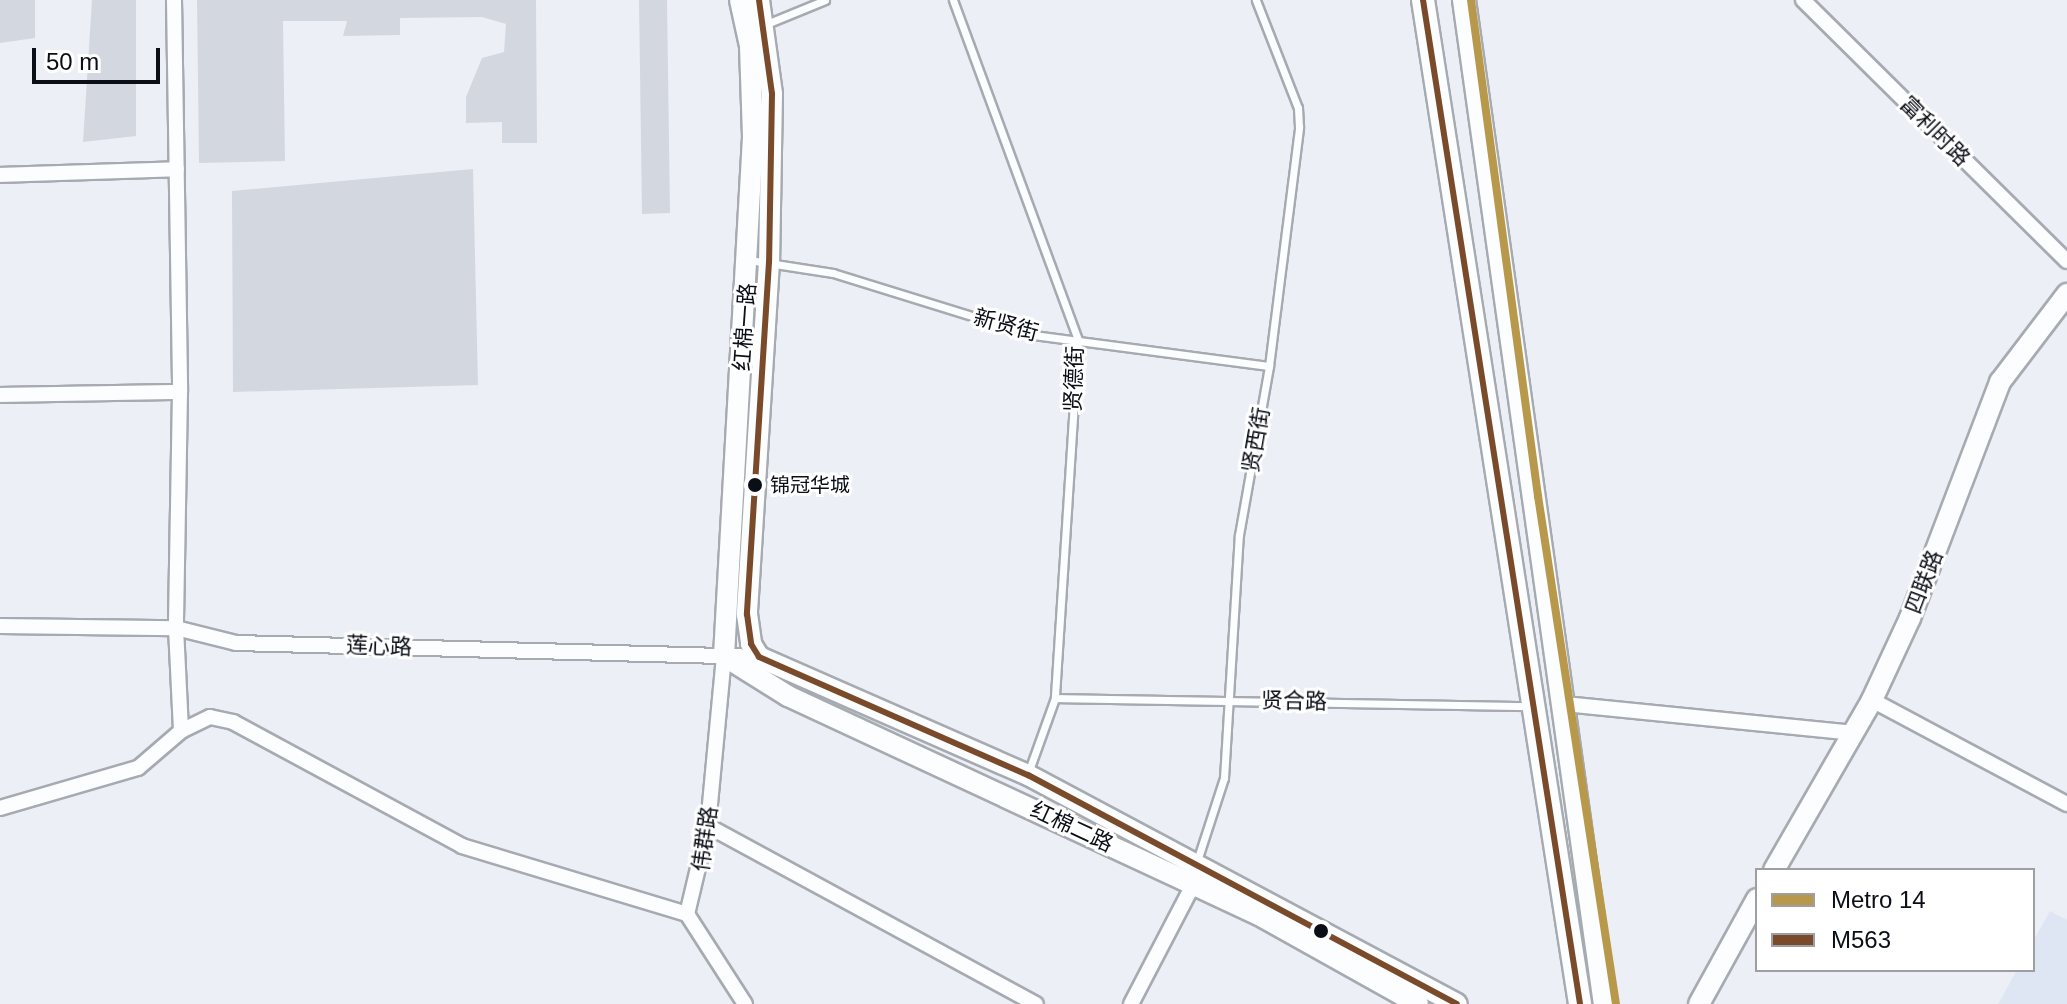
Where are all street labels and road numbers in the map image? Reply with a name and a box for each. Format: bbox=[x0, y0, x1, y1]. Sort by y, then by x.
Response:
street label: 富利时路 bbox=[1895, 91, 1975, 171]
street label: 红棉一路 bbox=[729, 282, 761, 372]
street label: 新贤街 bbox=[971, 304, 1041, 346]
street label: 贤德街 bbox=[1060, 346, 1088, 412]
street label: 贤西街 bbox=[1237, 405, 1275, 475]
street label: 四联路 bbox=[1900, 546, 1948, 618]
street label: 莲心路 bbox=[346, 632, 412, 660]
street label: 贤合路 bbox=[1261, 687, 1327, 715]
street label: 红棉二路 bbox=[1027, 796, 1117, 858]
street label: 伟群路 bbox=[687, 804, 723, 874]

